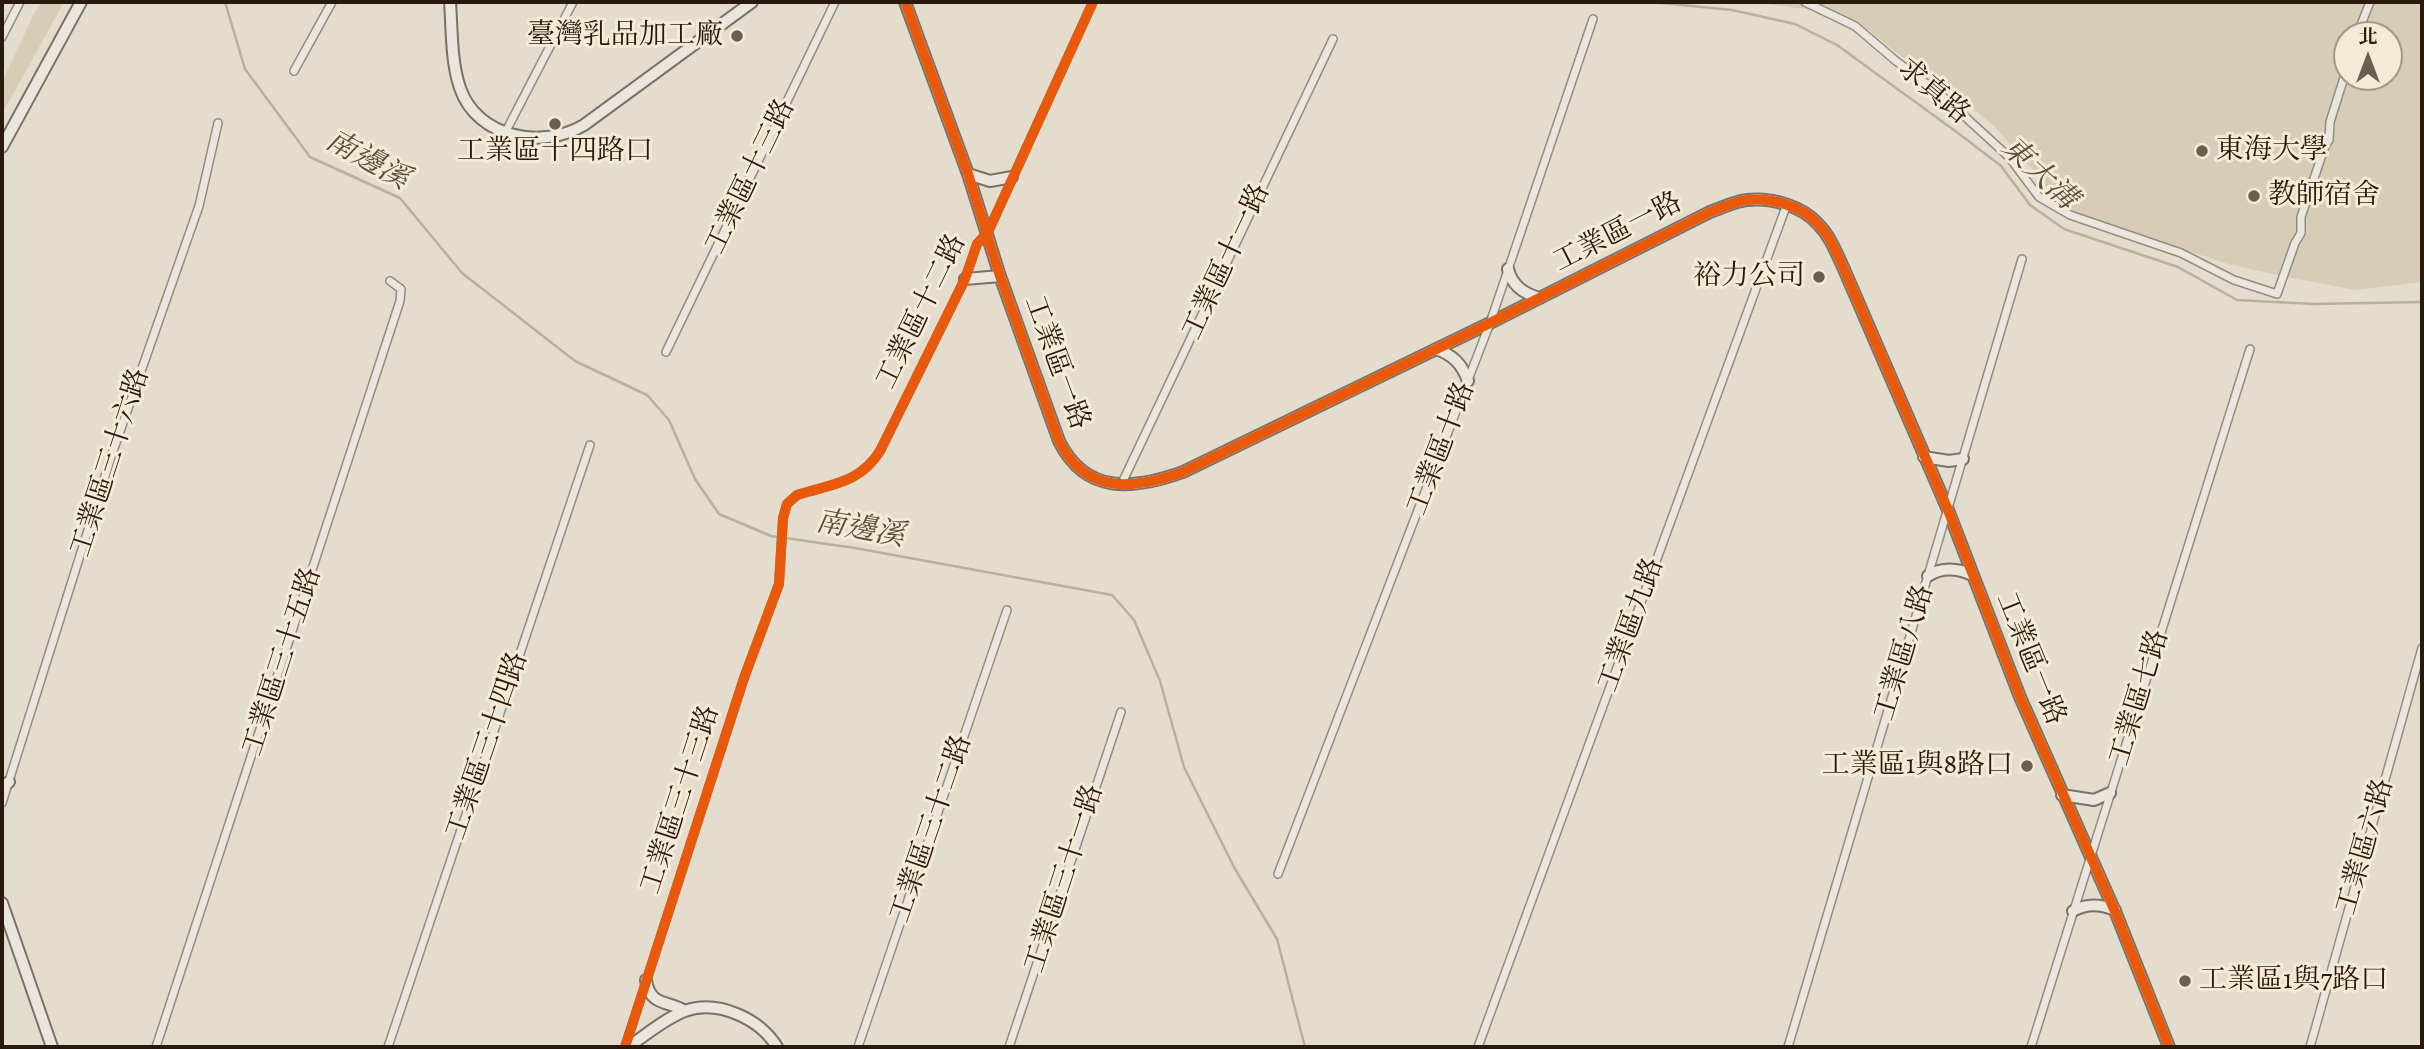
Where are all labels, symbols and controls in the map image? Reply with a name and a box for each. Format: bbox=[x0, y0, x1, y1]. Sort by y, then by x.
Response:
place label: 臺灣乳品加工廠 bbox=[527, 19, 723, 53]
north arrow bbox=[2333, 21, 2403, 91]
text: 北 bbox=[2358, 24, 2378, 50]
marker: 臺灣乳品加工廠 bbox=[729, 28, 745, 44]
street label: 求真路 bbox=[1890, 52, 1976, 132]
street label: 工業區十三路 bbox=[699, 94, 803, 260]
marker: 工業區十四路口 bbox=[547, 116, 563, 132]
water label: 南邊溪 bbox=[319, 123, 415, 199]
water label: 東大溝 bbox=[1993, 130, 2083, 218]
place label: 東海大學 bbox=[2216, 134, 2328, 168]
place label: 工業區十四路口 bbox=[457, 135, 653, 169]
marker: 東海大學 bbox=[2194, 143, 2210, 159]
street label: 工業區十一路 bbox=[1176, 179, 1278, 345]
place label: 教師宿舍 bbox=[2268, 179, 2380, 213]
street label: 工業區一路 bbox=[1548, 186, 1688, 280]
marker: 教師宿舍 bbox=[2246, 188, 2262, 204]
street label: 工業區十二路 bbox=[870, 229, 974, 395]
place label: 裕力公司 bbox=[1693, 260, 1805, 294]
marker: 裕力公司 bbox=[1811, 269, 1827, 285]
street label: 工業區一路 bbox=[1016, 291, 1096, 435]
street label: 工業區三十六路 bbox=[65, 365, 157, 561]
street label: 工業區十路 bbox=[1401, 378, 1483, 520]
water label: 南邊溪 bbox=[813, 504, 907, 556]
street label: 工業區九路 bbox=[1592, 553, 1672, 697]
street label: 工業區三十五路 bbox=[237, 564, 329, 760]
street label: 工業區八路 bbox=[1868, 581, 1942, 725]
street label: 工業區一路 bbox=[1988, 588, 2072, 730]
street label: 工業區七路 bbox=[2103, 626, 2177, 770]
street label: 工業區三十四路 bbox=[440, 648, 536, 844]
street label: 工業區三十三路 bbox=[635, 702, 727, 898]
street label: 工業區三十二路 bbox=[884, 731, 980, 927]
place label: 工業區1與8路口 bbox=[1822, 749, 2013, 783]
marker: 工業區1與8路口 bbox=[2019, 758, 2035, 774]
street label: 工業區六路 bbox=[2331, 775, 2401, 919]
street label: 工業區三十一路 bbox=[1019, 781, 1111, 977]
place label: 工業區1與7路口 bbox=[2199, 964, 2388, 998]
marker: 工業區1與7路口 bbox=[2177, 973, 2193, 989]

